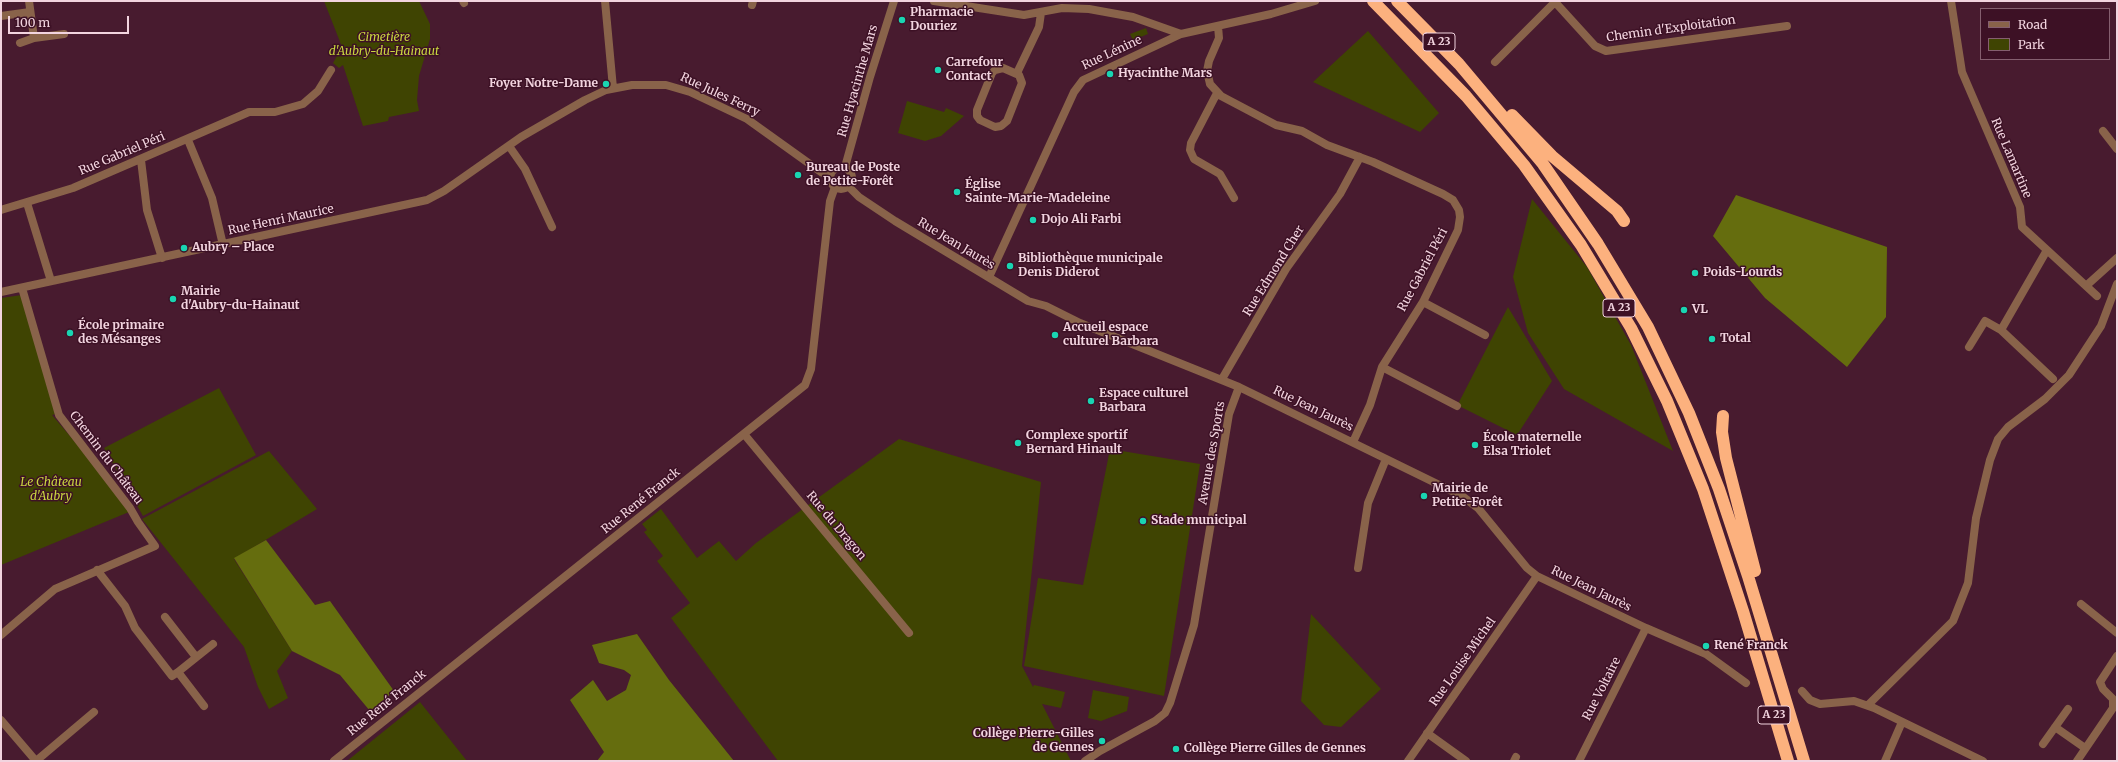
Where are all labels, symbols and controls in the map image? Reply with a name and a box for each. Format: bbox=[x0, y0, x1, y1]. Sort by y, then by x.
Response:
place label: Pharmacie Douriez bbox=[910, 6, 974, 34]
scale bar bbox=[10, 8, 131, 34]
legend bbox=[1980, 8, 2110, 60]
street label: Chemin d'Exploitation bbox=[1606, 13, 1736, 45]
text: 100 m bbox=[15, 15, 50, 30]
marker: Pharmacie Douriez bbox=[897, 15, 907, 25]
text: Road bbox=[2018, 17, 2047, 32]
street label: Rue Hyacinthe Mars bbox=[835, 23, 881, 139]
park label: Cimetière d'Aubry-du-Hainaut bbox=[329, 31, 439, 59]
street label: Rue Lénine bbox=[1080, 33, 1144, 73]
road number: A 23 bbox=[1423, 33, 1455, 51]
text: Park bbox=[2018, 37, 2045, 52]
place label: Carrefour Contact bbox=[946, 56, 1003, 84]
marker: Carrefour Contact bbox=[933, 65, 943, 75]
place label: Hyacinthe Mars bbox=[1118, 67, 1212, 81]
marker: Hyacinthe Mars bbox=[1105, 69, 1115, 79]
street label: Rue Jules Ferry bbox=[678, 70, 762, 120]
place label: Foyer Notre-Dame bbox=[489, 77, 598, 91]
marker: Foyer Notre-Dame bbox=[601, 79, 611, 89]
street label: Rue Lamartine bbox=[1988, 116, 2034, 200]
street label: Rue Gabriel Péri bbox=[77, 129, 167, 179]
place label: Bureau de Poste de Petite-Forêt bbox=[806, 161, 900, 189]
marker: Bureau de Poste de Petite-Forêt bbox=[793, 170, 803, 180]
place label: Église Sainte-Marie-Madeleine bbox=[965, 178, 1110, 206]
marker: Église Sainte-Marie-Madeleine bbox=[952, 187, 962, 197]
street label: Rue Henri Maurice bbox=[227, 202, 335, 238]
place label: Dojo Ali Farbi bbox=[1041, 213, 1121, 227]
street label: Rue Jean Jaurès bbox=[915, 215, 997, 273]
marker: Dojo Ali Farbi bbox=[1028, 215, 1038, 225]
street label: Rue Edmond Cher bbox=[1240, 223, 1308, 319]
street label: Rue Gabriel Péri bbox=[1395, 226, 1451, 314]
place label: Aubry – Place bbox=[192, 241, 274, 255]
marker: Aubry – Place bbox=[179, 243, 189, 253]
place label: Bibliothèque municipale Denis Diderot bbox=[1018, 252, 1163, 280]
marker: Bibliothèque municipale Denis Diderot bbox=[1005, 261, 1015, 271]
place label: Poids-Lourds bbox=[1703, 266, 1782, 280]
marker: Poids-Lourds bbox=[1690, 268, 1700, 278]
place label: Mairie d'Aubry-du-Hainaut bbox=[181, 285, 300, 313]
marker: Mairie d'Aubry-du-Hainaut bbox=[168, 294, 178, 304]
road number: A 23 bbox=[1603, 299, 1635, 317]
place label: VL bbox=[1692, 303, 1708, 317]
marker: VL bbox=[1679, 305, 1689, 315]
place label: École primaire des Mésanges bbox=[78, 319, 164, 347]
place label: Accueil espace culturel Barbara bbox=[1063, 321, 1159, 349]
marker: École primaire des Mésanges bbox=[65, 328, 75, 338]
marker: Accueil espace culturel Barbara bbox=[1050, 330, 1060, 340]
place label: Total bbox=[1720, 332, 1751, 346]
marker: Total bbox=[1707, 334, 1717, 344]
street label: Rue Jean Jaurès bbox=[1271, 383, 1355, 435]
place label: Espace culturel Barbara bbox=[1099, 387, 1189, 415]
marker: Espace culturel Barbara bbox=[1086, 396, 1096, 406]
street label: Avenue des Sports bbox=[1196, 400, 1228, 506]
street label: Chemin du Château bbox=[66, 409, 146, 507]
place label: Complexe sportif Bernard Hinault bbox=[1026, 429, 1128, 457]
place label: École maternelle Elsa Triolet bbox=[1483, 431, 1581, 459]
marker: Complexe sportif Bernard Hinault bbox=[1013, 438, 1023, 448]
marker: École maternelle Elsa Triolet bbox=[1470, 440, 1480, 450]
street label: Rue René Franck bbox=[599, 465, 683, 537]
park label: Le Château d'Aubry bbox=[20, 476, 82, 504]
place label: Mairie de Petite-Forêt bbox=[1432, 482, 1502, 510]
street label: Rue du Dragon bbox=[803, 489, 869, 563]
marker: Mairie de Petite-Forêt bbox=[1419, 491, 1429, 501]
place label: Stade municipal bbox=[1151, 514, 1247, 528]
marker: Stade municipal bbox=[1138, 516, 1148, 526]
street label: Rue Jean Jaurès bbox=[1549, 563, 1633, 615]
street label: Rue Louise Michel bbox=[1427, 615, 1499, 709]
place label: René Franck bbox=[1714, 639, 1788, 653]
marker: René Franck bbox=[1701, 641, 1711, 651]
street label: Rue Voltaire bbox=[1580, 655, 1624, 723]
street label: Rue René Franck bbox=[345, 667, 429, 739]
road number: A 23 bbox=[1758, 706, 1790, 724]
place label: Collège Pierre-Gilles de Gennes bbox=[973, 727, 1094, 755]
marker: Collège Pierre-Gilles de Gennes bbox=[1097, 736, 1107, 746]
place label: Collège Pierre Gilles de Gennes bbox=[1184, 742, 1366, 756]
marker: Collège Pierre Gilles de Gennes bbox=[1171, 744, 1181, 754]

